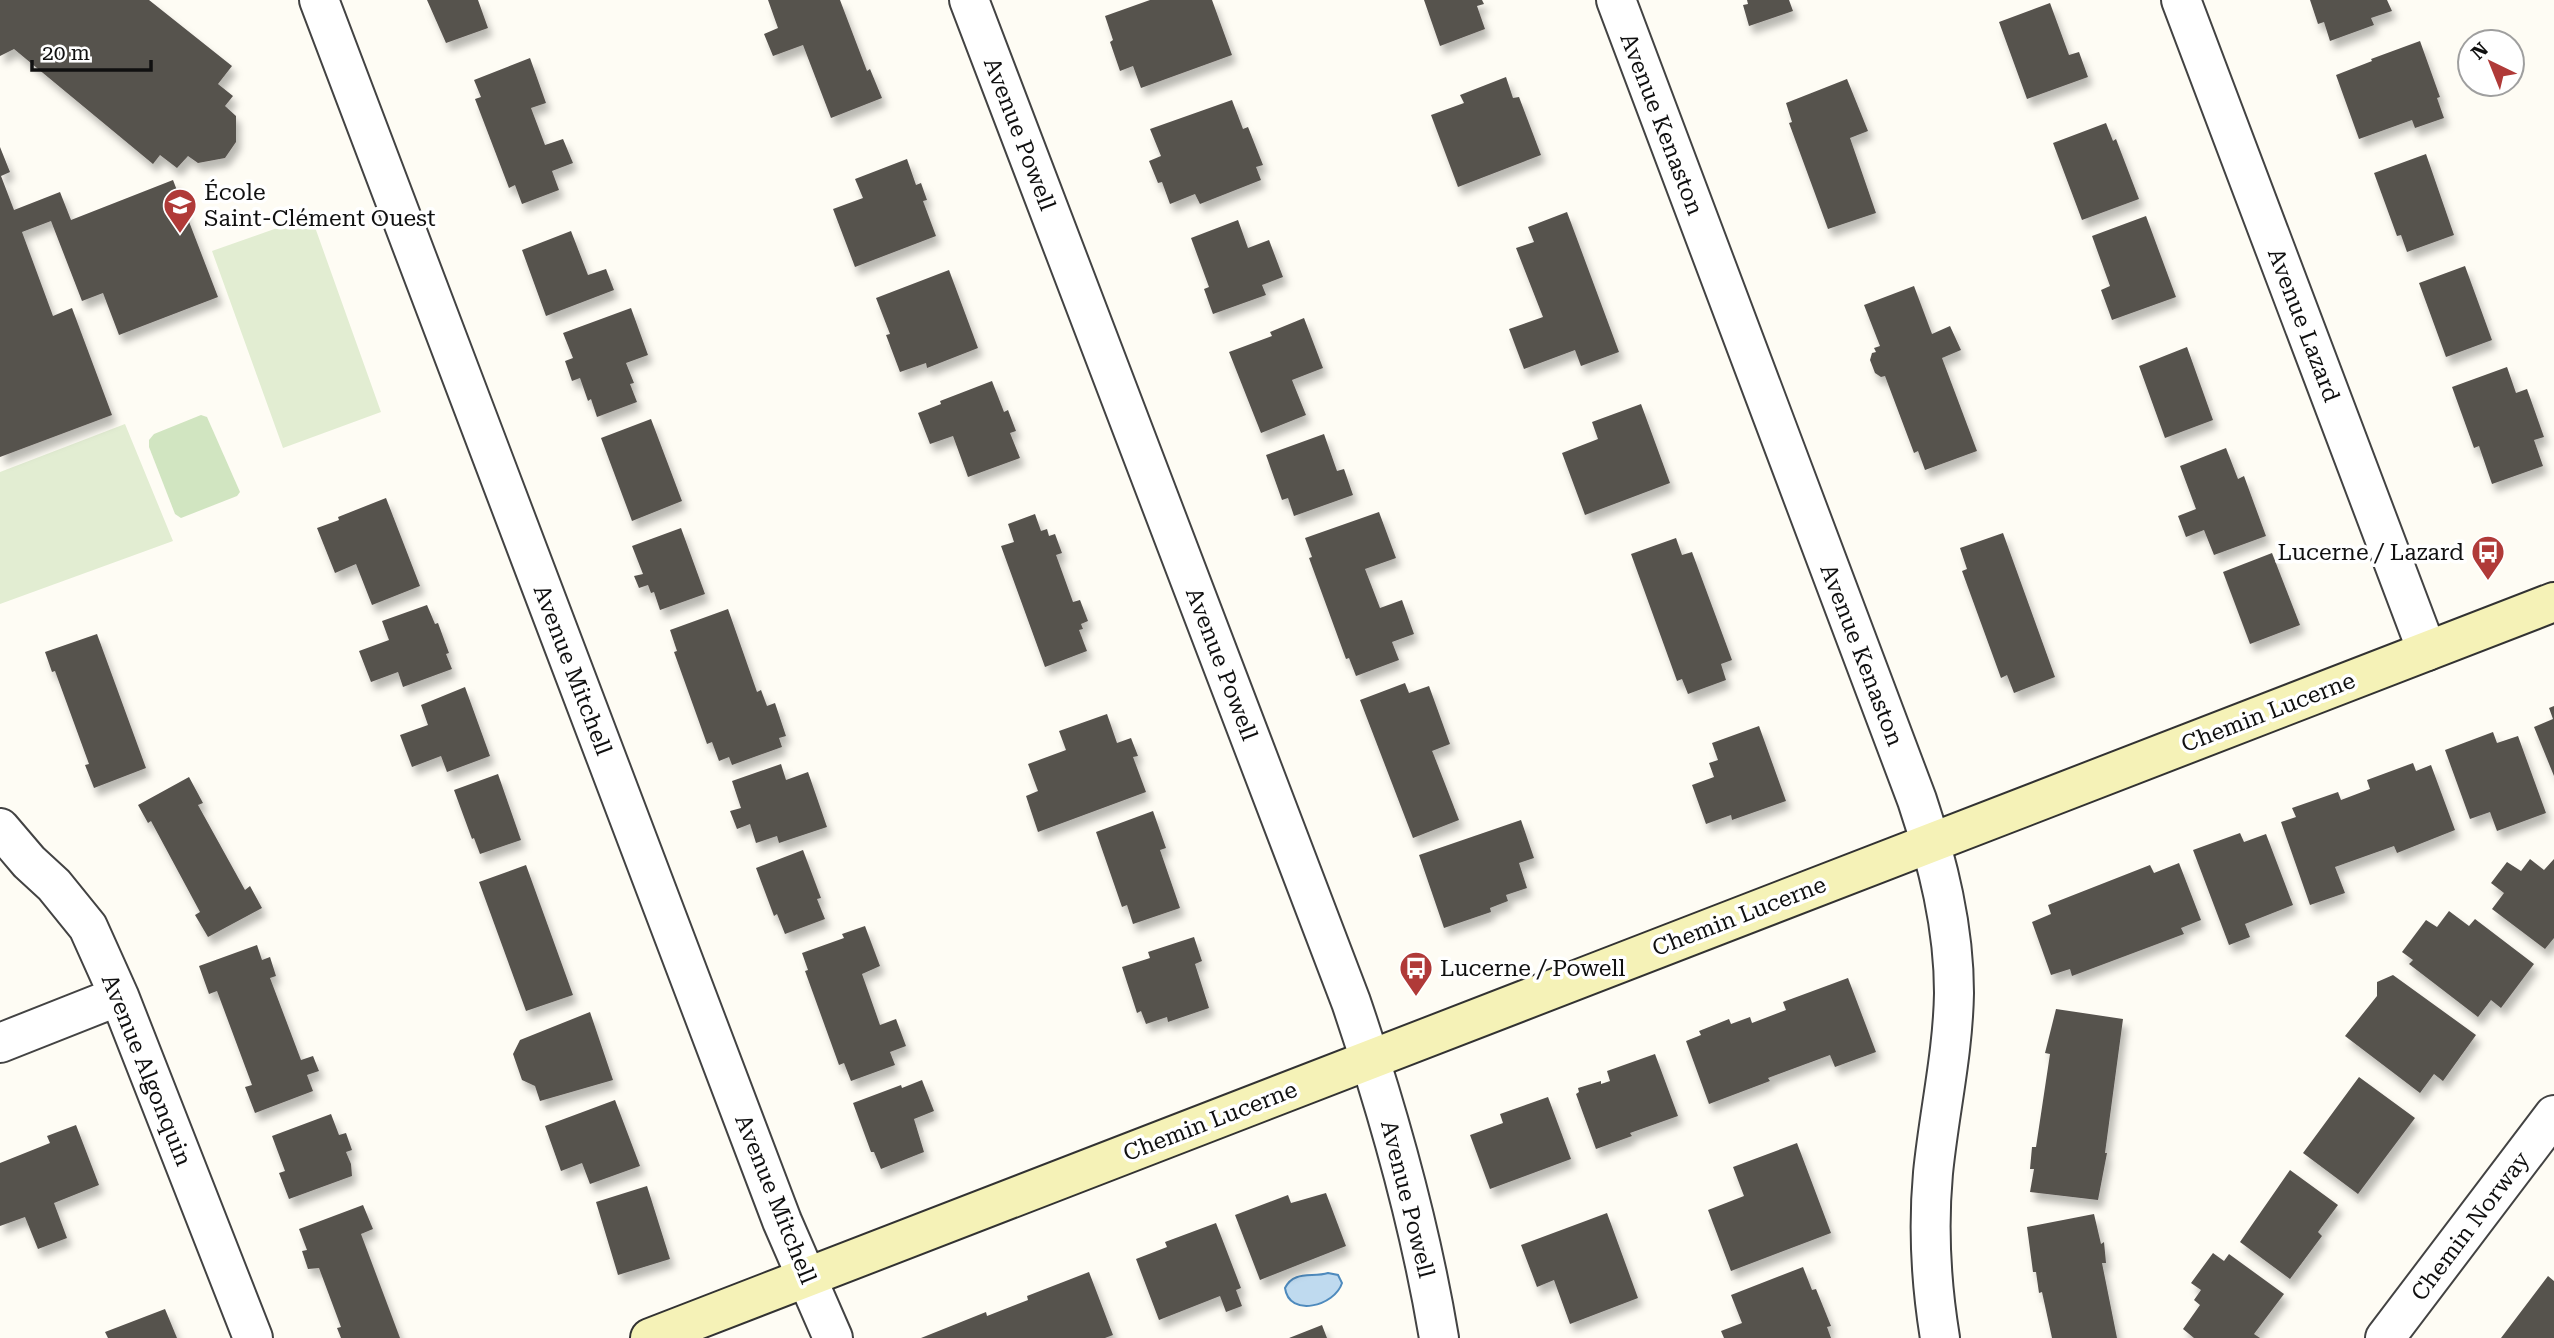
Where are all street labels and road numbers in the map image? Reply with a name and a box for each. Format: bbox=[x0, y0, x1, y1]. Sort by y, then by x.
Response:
street label: Avenue Kenaston bbox=[1614, 29, 1709, 219]
street label: Avenue Powell bbox=[978, 54, 1061, 214]
street label: Avenue Lazard bbox=[2262, 245, 2345, 406]
street label: Avenue Kenaston bbox=[1814, 560, 1909, 750]
street label: Avenue Mitchell bbox=[528, 581, 617, 759]
street label: Avenue Powell bbox=[1180, 584, 1263, 744]
street label: Chemin Lucerne bbox=[2177, 667, 2359, 758]
street label: Chemin Lucerne bbox=[1648, 871, 1830, 962]
street label: Avenue Algonquin bbox=[96, 970, 197, 1170]
street label: Chemin Lucerne bbox=[1119, 1076, 1301, 1167]
street label: Avenue Mitchell bbox=[729, 1111, 822, 1288]
street label: Avenue Powell bbox=[1375, 1118, 1440, 1281]
street label: Chemin Norway bbox=[2406, 1146, 2535, 1306]

